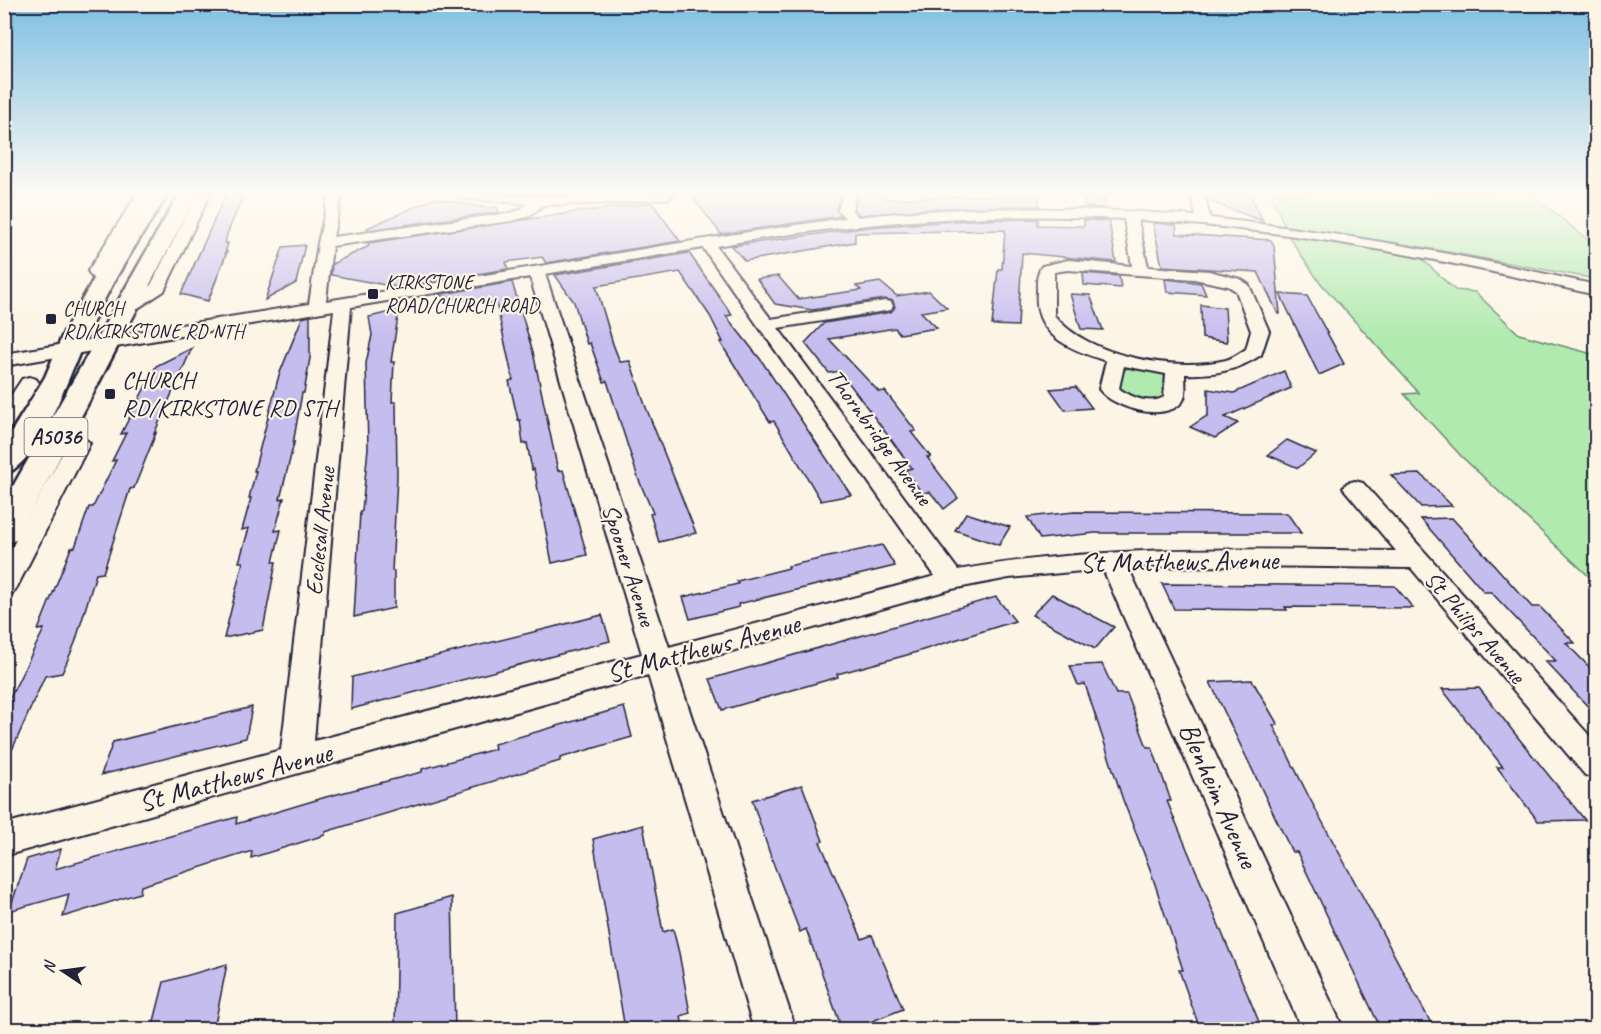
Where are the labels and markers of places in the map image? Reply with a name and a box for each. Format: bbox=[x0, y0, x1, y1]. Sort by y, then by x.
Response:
place label: KIRKSTONE ROAD/CHURCH ROAD bbox=[385, 270, 540, 318]
marker: KIRKSTONE ROAD/CHURCH ROAD bbox=[366, 287, 380, 301]
place label: CHURCH RD/KIRKSTONE RD NTH bbox=[63, 296, 247, 344]
marker: CHURCH RD/KIRKSTONE RD NTH bbox=[44, 312, 58, 326]
place label: CHURCH RD/KIRKSTONE RD STH bbox=[122, 365, 341, 423]
marker: CHURCH RD/KIRKSTONE RD STH bbox=[103, 387, 117, 401]

